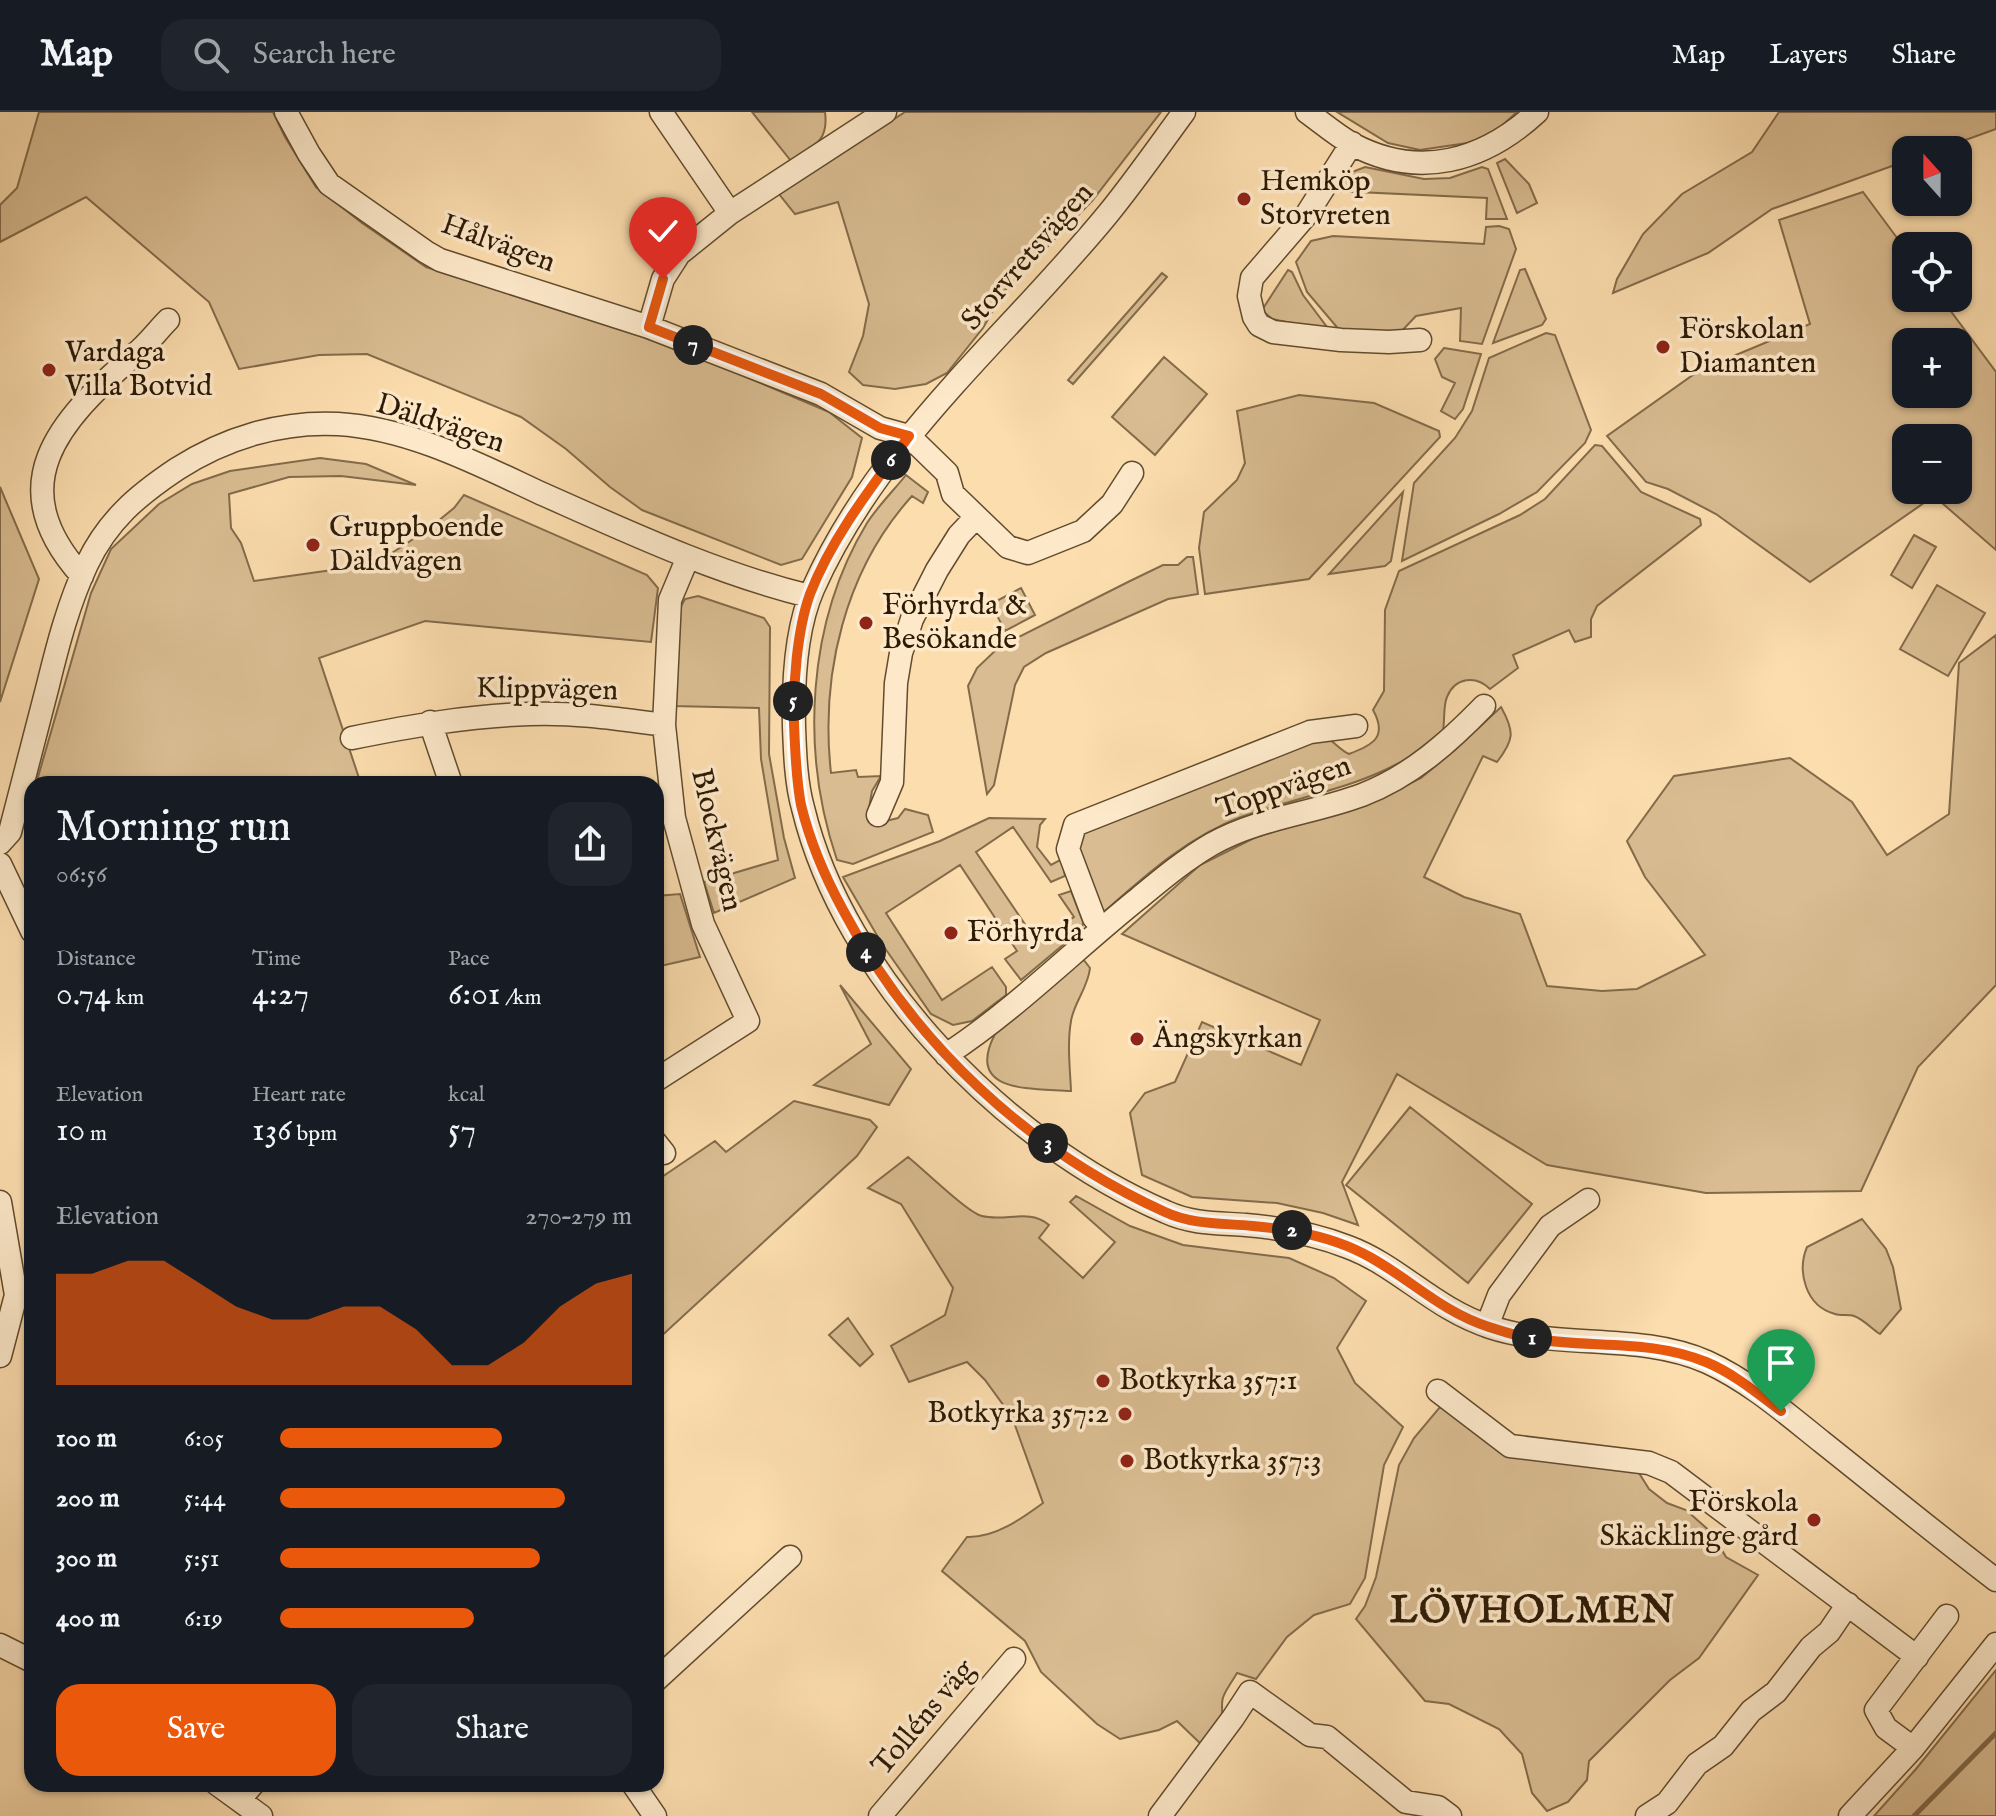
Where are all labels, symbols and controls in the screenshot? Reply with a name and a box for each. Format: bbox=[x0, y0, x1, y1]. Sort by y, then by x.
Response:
search box bbox=[161, 19, 721, 91]
text: Map bbox=[40, 31, 113, 79]
icon: search bbox=[189, 33, 233, 77]
text: Search here bbox=[253, 36, 396, 74]
text: Map bbox=[1672, 38, 1725, 73]
text: Layers bbox=[1769, 38, 1848, 73]
text: Share bbox=[1892, 38, 1956, 73]
north arrow bbox=[1892, 136, 1972, 216]
map controls bbox=[1892, 136, 1972, 504]
place label: Hemköp Storvreten bbox=[1260, 163, 1391, 235]
street label: Storvretsvägen bbox=[953, 175, 1103, 339]
marker: Hemköp Storvreten bbox=[1235, 190, 1253, 208]
pin bbox=[629, 197, 697, 279]
street label: Hålvägen bbox=[436, 206, 560, 282]
icon: check bbox=[641, 209, 685, 253]
button: locate bbox=[1892, 232, 1972, 312]
place label: Förskolan Diamanten bbox=[1679, 311, 1816, 383]
pin: 7 bbox=[673, 325, 713, 365]
button: + bbox=[1892, 328, 1972, 408]
text: 7 bbox=[688, 331, 698, 359]
place label: Vardaga Villa Botvid bbox=[64, 334, 213, 406]
marker: Förskolan Diamanten bbox=[1654, 338, 1672, 356]
marker: Vardaga Villa Botvid bbox=[40, 361, 58, 379]
street label: Däldvägen bbox=[371, 385, 509, 463]
button: − bbox=[1892, 424, 1972, 504]
pin: 6 bbox=[871, 440, 911, 480]
text: 6 bbox=[886, 446, 896, 474]
place label: Gruppboende Däldvägen bbox=[329, 509, 504, 581]
marker: Gruppboende Däldvägen bbox=[304, 536, 322, 554]
place label: Förhyrda & Besökande bbox=[882, 587, 1027, 659]
marker: Förhyrda & Besökande bbox=[857, 614, 875, 632]
street label: Klippvägen bbox=[476, 670, 618, 710]
pin: 5 bbox=[773, 681, 813, 721]
text: 5 bbox=[789, 687, 797, 715]
street label: Toppvägen bbox=[1212, 747, 1356, 829]
street label: Blockvägen bbox=[681, 765, 751, 915]
text: Morning run bbox=[56, 800, 291, 856]
button: share bbox=[548, 802, 632, 886]
text: 06:56 bbox=[56, 858, 107, 891]
place label: Förhyrda bbox=[967, 914, 1083, 952]
marker: Förhyrda bbox=[942, 924, 960, 942]
pin: 4 bbox=[846, 932, 886, 972]
text: 4 bbox=[861, 938, 871, 966]
text: Distance bbox=[56, 945, 136, 973]
text: Time bbox=[252, 945, 301, 973]
text: Pace bbox=[448, 945, 490, 973]
text: 0.74 bbox=[56, 973, 111, 1016]
text: 4:27 bbox=[252, 973, 309, 1016]
text: 6:01 bbox=[448, 973, 500, 1016]
text: km bbox=[111, 984, 144, 1012]
text: /km bbox=[500, 984, 542, 1012]
place label: Ängskyrkan bbox=[1152, 1020, 1303, 1058]
marker: Ängskyrkan bbox=[1128, 1030, 1146, 1048]
text: Elevation bbox=[56, 1081, 143, 1109]
text: Heart rate bbox=[252, 1081, 346, 1109]
text: kcal bbox=[448, 1081, 485, 1109]
text: 10 bbox=[56, 1109, 85, 1152]
text: 136 bbox=[252, 1109, 292, 1152]
text: 57 bbox=[448, 1109, 476, 1152]
text: m bbox=[85, 1120, 107, 1148]
text: bpm bbox=[292, 1120, 337, 1148]
pin: 3 bbox=[1028, 1123, 1068, 1163]
text: 3 bbox=[1044, 1129, 1052, 1157]
text: Elevation bbox=[56, 1200, 159, 1233]
text: 270–279 m bbox=[525, 1200, 632, 1233]
pin: 2 bbox=[1272, 1210, 1312, 1250]
text: 2 bbox=[1287, 1216, 1297, 1244]
pin: 1 bbox=[1512, 1318, 1552, 1358]
text: 1 bbox=[1528, 1324, 1536, 1352]
pin bbox=[1747, 1329, 1815, 1411]
icon: arrive bbox=[1759, 1341, 1803, 1385]
place label: Botkyrka 357:1 bbox=[1119, 1362, 1298, 1400]
marker: Botkyrka 357:1 bbox=[1094, 1372, 1112, 1390]
place label: Botkyrka 357:2 bbox=[927, 1395, 1109, 1433]
marker: Botkyrka 357:2 bbox=[1116, 1405, 1134, 1423]
text: 100 m bbox=[56, 1422, 117, 1455]
text: 6:05 bbox=[184, 1422, 224, 1455]
place label: Botkyrka 357:3 bbox=[1143, 1442, 1322, 1480]
marker: Botkyrka 357:3 bbox=[1118, 1452, 1136, 1470]
text: 200 m bbox=[56, 1482, 120, 1515]
text: 5:44 bbox=[184, 1482, 226, 1515]
place label: Förskola Skäcklinge gård bbox=[1600, 1484, 1799, 1556]
marker: Förskola Skäcklinge gård bbox=[1805, 1511, 1823, 1529]
text: 300 m bbox=[56, 1542, 117, 1575]
text: 5:51 bbox=[184, 1542, 219, 1575]
district label: LÖVHOLMEN bbox=[1390, 1587, 1676, 1636]
text: 400 m bbox=[56, 1602, 120, 1635]
text: 6:19 bbox=[184, 1602, 223, 1635]
street label: Tolléns väg bbox=[864, 1651, 984, 1784]
button: Save bbox=[56, 1684, 336, 1776]
button: Share bbox=[352, 1684, 632, 1776]

